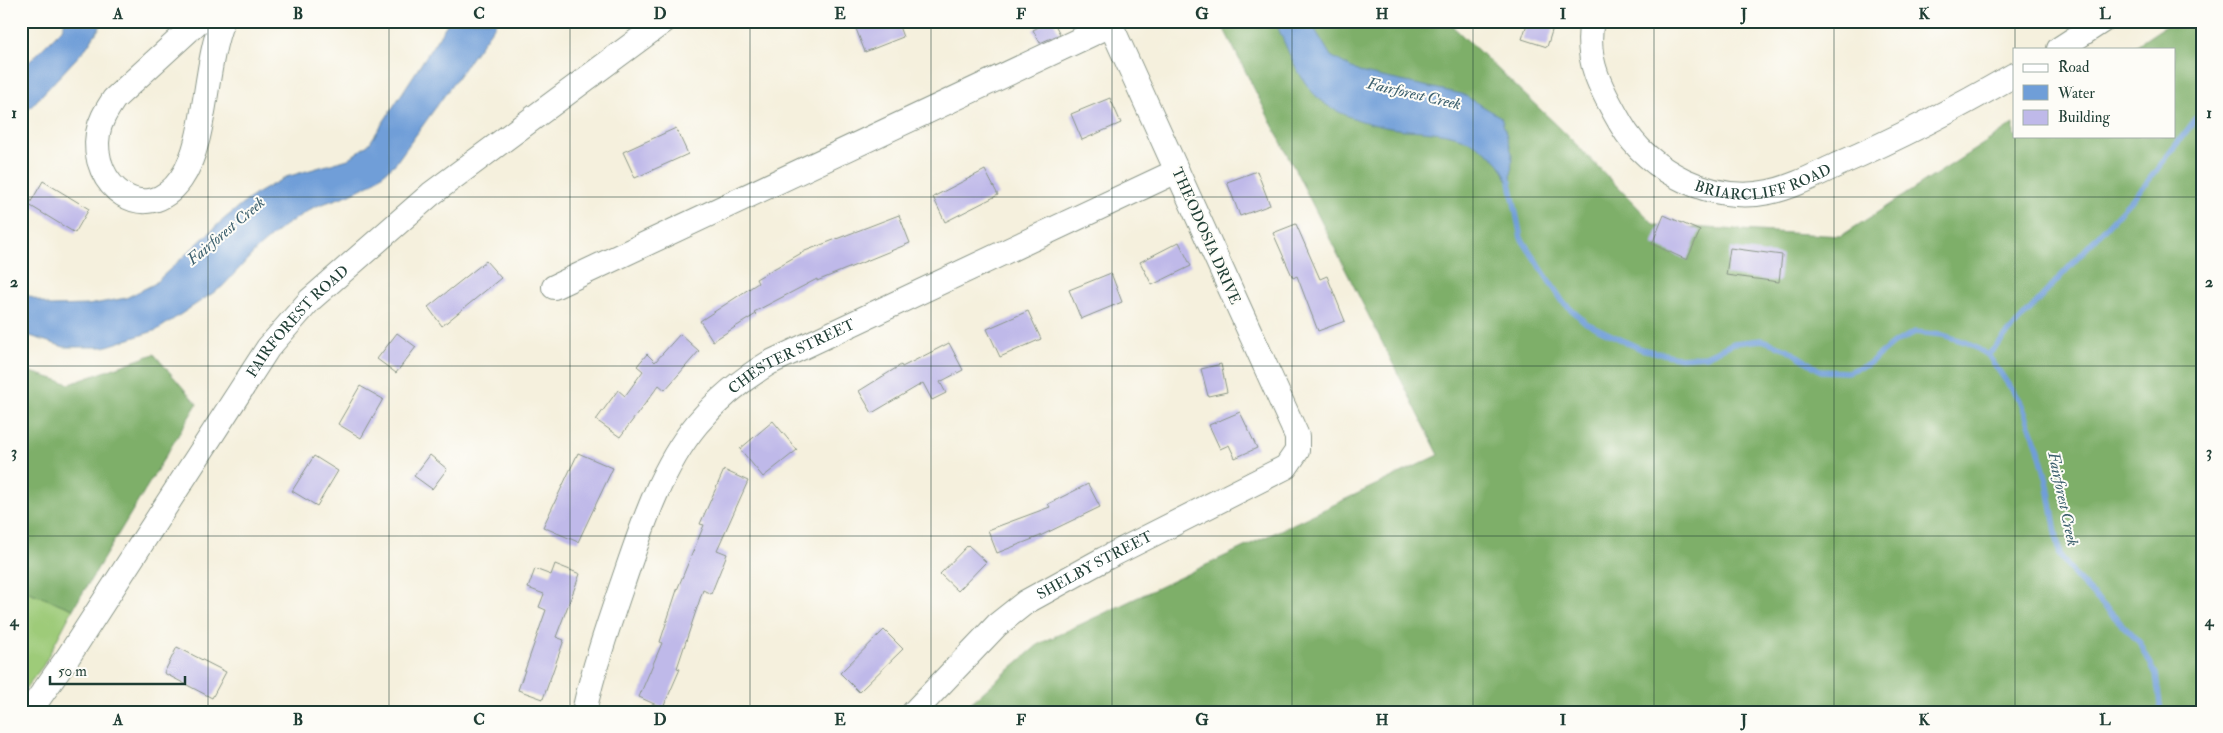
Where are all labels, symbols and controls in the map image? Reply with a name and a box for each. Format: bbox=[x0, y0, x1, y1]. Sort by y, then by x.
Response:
text: A bbox=[112, 4, 124, 24]
text: B bbox=[293, 4, 303, 24]
text: C bbox=[473, 4, 485, 24]
text: D bbox=[653, 4, 667, 24]
text: E bbox=[834, 4, 846, 24]
text: F bbox=[1016, 4, 1026, 24]
text: G bbox=[1195, 4, 1209, 24]
text: H bbox=[1375, 4, 1389, 24]
text: I bbox=[1560, 4, 1567, 24]
text: J bbox=[1740, 4, 1748, 25]
text: K bbox=[1918, 4, 1930, 24]
text: L bbox=[2099, 4, 2111, 24]
legend bbox=[2013, 48, 2176, 138]
text: Road bbox=[2058, 58, 2090, 77]
water label: Fairforest Creek bbox=[1364, 73, 1463, 115]
text: Water bbox=[2057, 84, 2095, 103]
text: 1 bbox=[11, 103, 17, 123]
text: 1 bbox=[2206, 103, 2212, 123]
text: Building bbox=[2058, 108, 2110, 127]
street label: BRIARCLIFF ROAD bbox=[1692, 160, 1834, 204]
street label: THEODOSIA DRIVE bbox=[1167, 165, 1245, 308]
water label: Fairforest Creek bbox=[182, 192, 269, 270]
street label: FAIRFOREST ROAD bbox=[242, 261, 353, 381]
text: 2 bbox=[10, 272, 18, 292]
text: 2 bbox=[2205, 272, 2213, 292]
street label: CHESTER STREET bbox=[724, 315, 858, 398]
text: 3 bbox=[11, 442, 17, 462]
text: 3 bbox=[2206, 442, 2212, 462]
water label: Fairforest Creek bbox=[2043, 449, 2083, 548]
street label: SHELBY STREET bbox=[1033, 527, 1156, 604]
text: 4 bbox=[9, 611, 20, 631]
text: 4 bbox=[2204, 611, 2215, 631]
scale bar bbox=[50, 653, 185, 685]
text: 50 m bbox=[58, 662, 87, 681]
text: A bbox=[112, 710, 124, 730]
text: B bbox=[293, 710, 303, 730]
text: C bbox=[473, 710, 485, 730]
text: D bbox=[653, 710, 667, 730]
text: E bbox=[834, 710, 846, 730]
text: F bbox=[1016, 710, 1026, 730]
text: G bbox=[1195, 710, 1209, 730]
text: H bbox=[1375, 710, 1389, 730]
text: I bbox=[1560, 710, 1567, 730]
text: J bbox=[1740, 710, 1748, 731]
text: K bbox=[1918, 710, 1930, 730]
text: L bbox=[2099, 710, 2111, 730]

